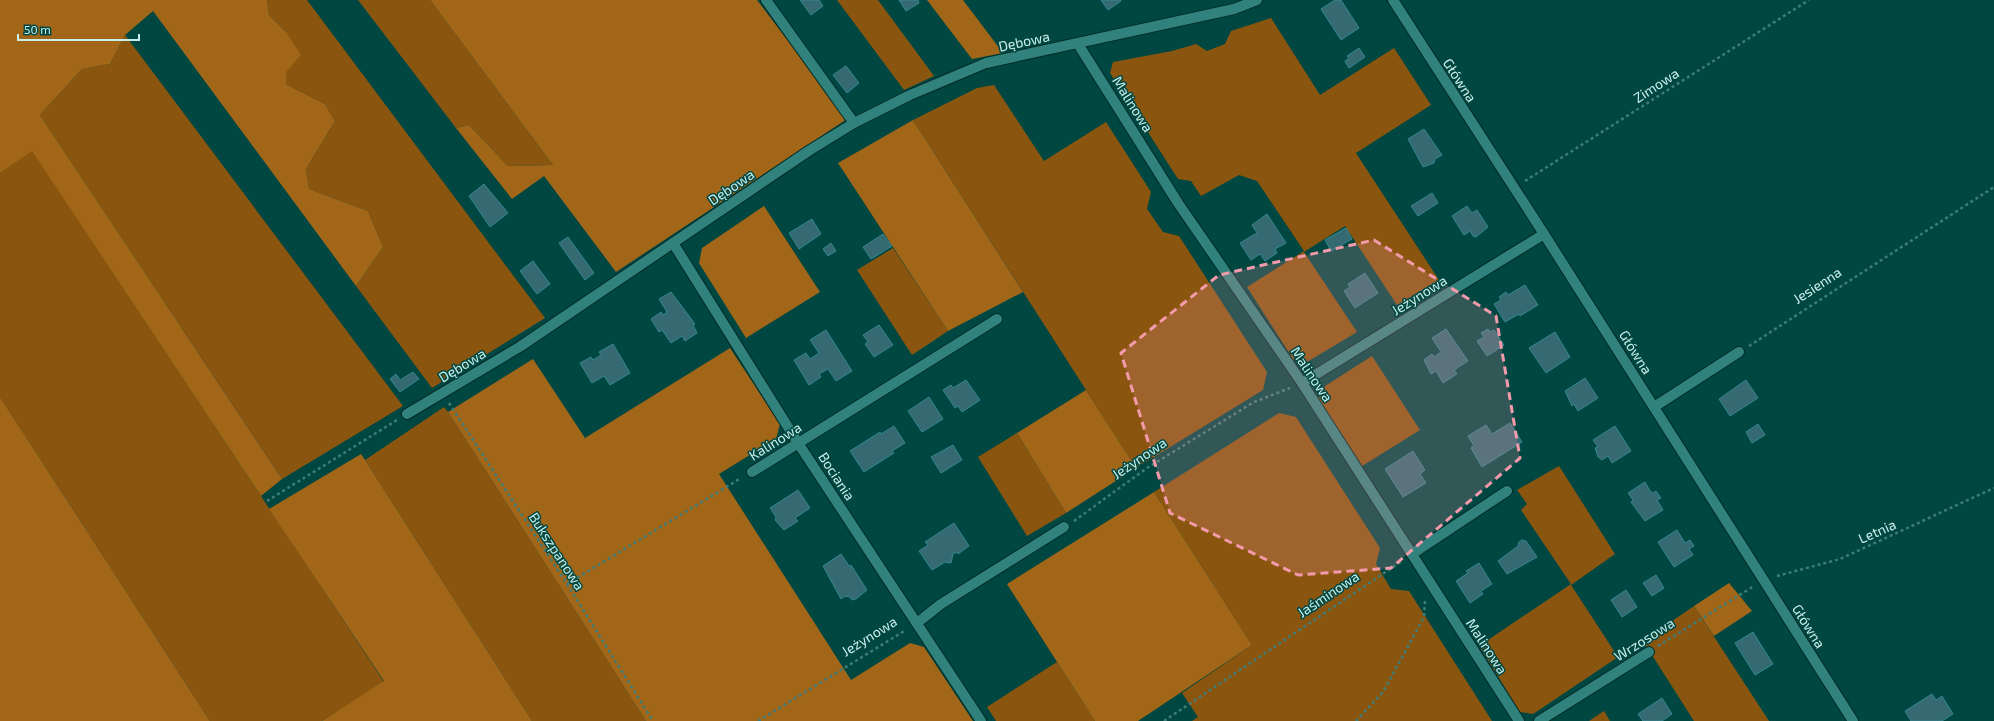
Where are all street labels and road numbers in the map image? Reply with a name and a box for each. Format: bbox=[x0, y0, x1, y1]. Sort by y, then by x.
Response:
street label: Dębowa bbox=[997, 27, 1051, 55]
street label: Główna bbox=[1440, 55, 1480, 105]
street label: Zimowa bbox=[1630, 64, 1682, 106]
street label: Malinowa bbox=[1109, 73, 1157, 135]
street label: Dębowa bbox=[705, 165, 757, 209]
street label: Jesienna bbox=[1790, 263, 1844, 307]
street label: Jeżynowa bbox=[1388, 271, 1450, 319]
street label: Główna bbox=[1616, 327, 1656, 377]
street label: Malinowa bbox=[1287, 343, 1337, 405]
street label: Dębowa bbox=[435, 344, 489, 386]
street label: Kalinowa bbox=[746, 418, 804, 464]
street label: Jeżynowa bbox=[1109, 434, 1169, 482]
street label: Bociania bbox=[815, 449, 859, 503]
street label: Bukszpanowa bbox=[526, 509, 588, 593]
street label: Letnia bbox=[1856, 515, 1898, 547]
street label: Jaśminowa bbox=[1294, 567, 1362, 621]
street label: Główna bbox=[1789, 601, 1829, 651]
street label: Jeżynowa bbox=[838, 612, 900, 660]
street label: Wrzosowa bbox=[1611, 614, 1677, 664]
street label: Malinowa bbox=[1463, 615, 1511, 677]

